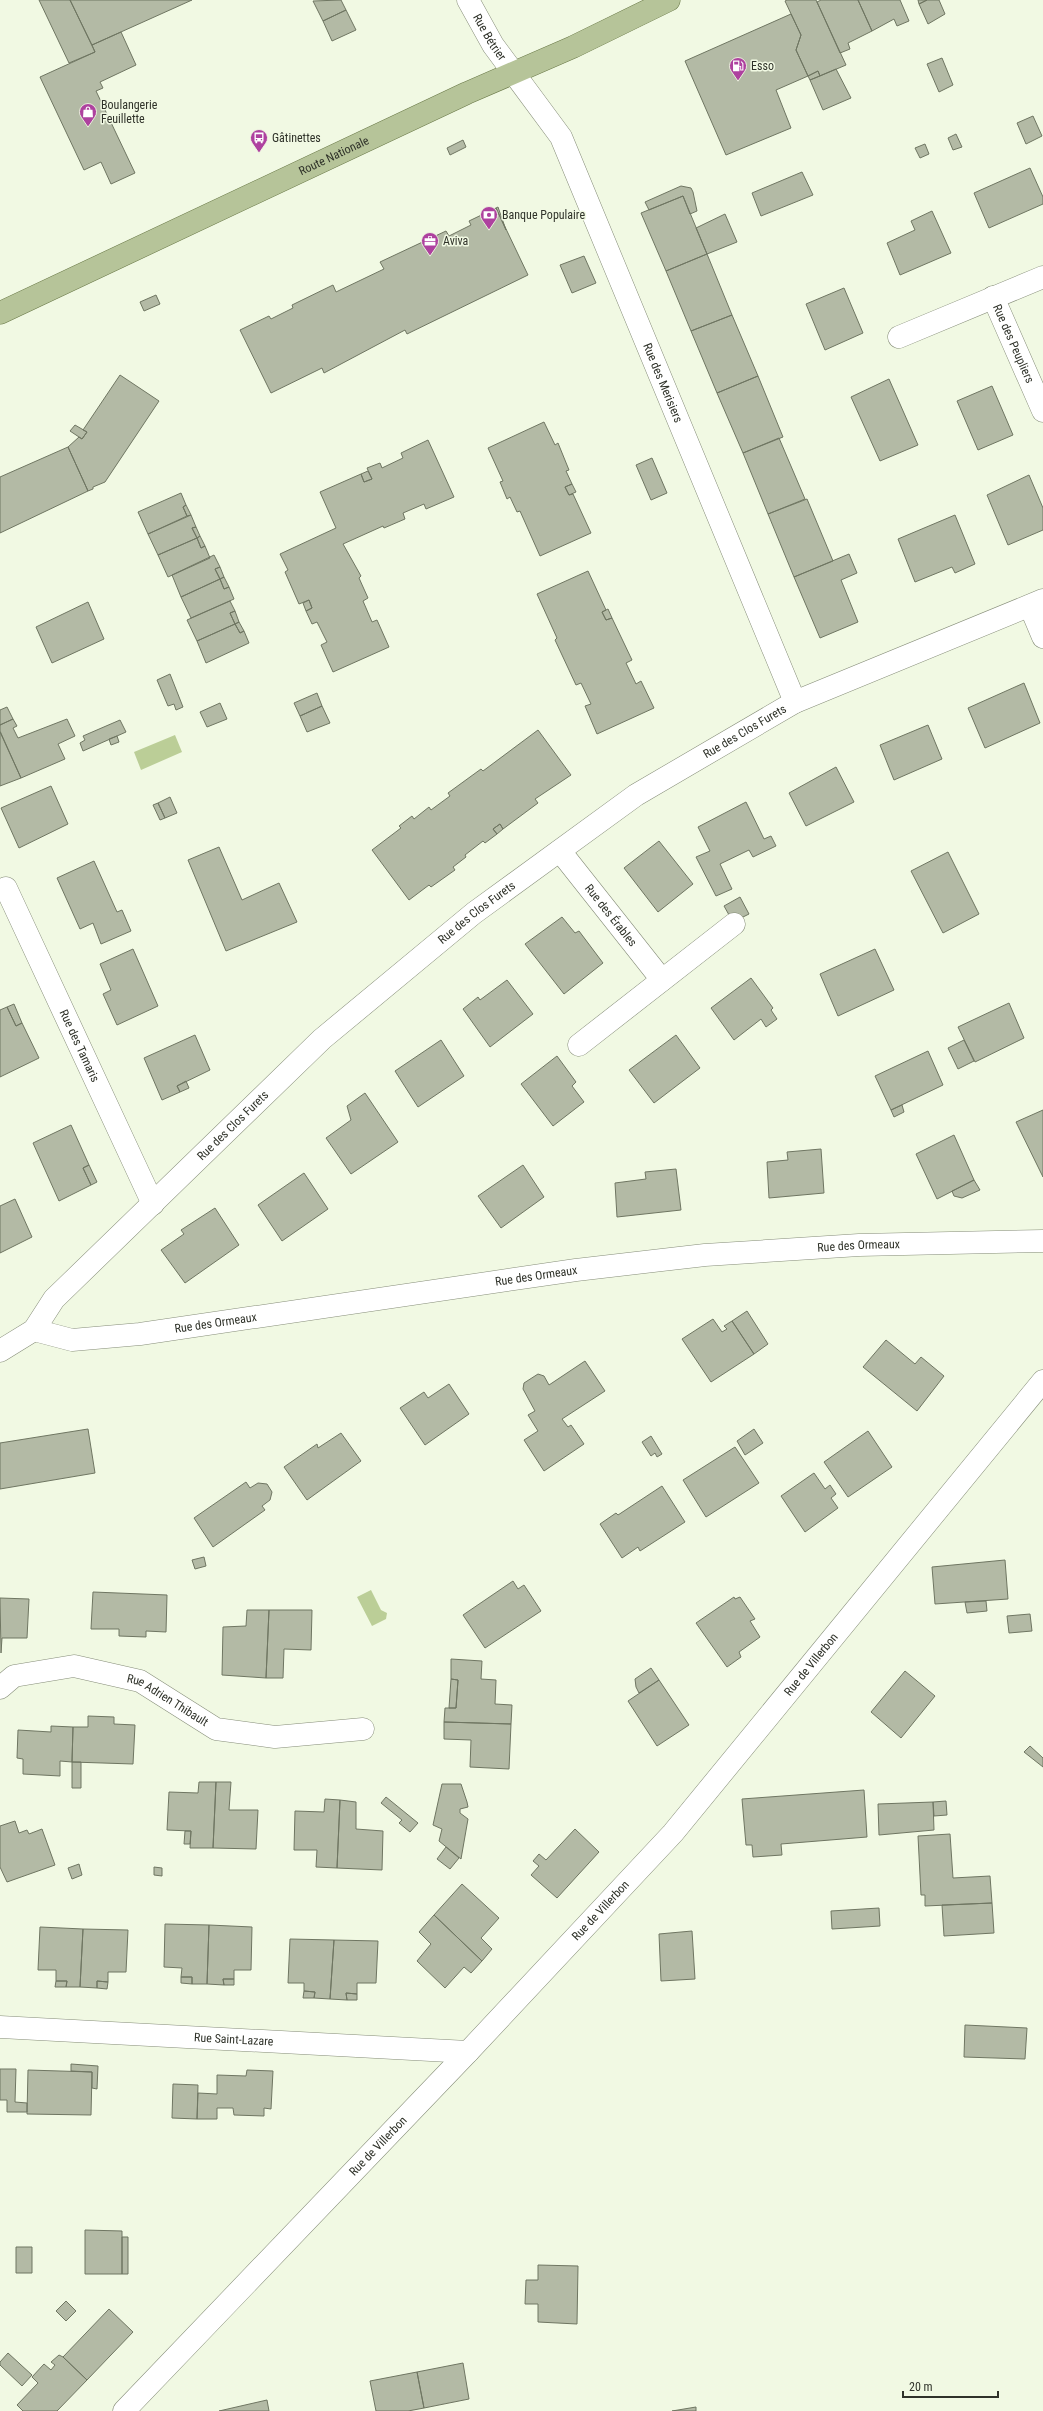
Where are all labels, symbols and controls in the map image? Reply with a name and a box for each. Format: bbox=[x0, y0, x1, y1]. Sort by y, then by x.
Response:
street label: Rue Bétrier bbox=[470, 11, 509, 64]
fuel station icon: Esso bbox=[728, 56, 748, 81]
place label: Esso bbox=[751, 59, 774, 73]
place label: Boulangerie Feuillette bbox=[101, 98, 158, 126]
shop icon: Boulangerie Feuillette bbox=[78, 102, 98, 127]
bus stop icon: Gâtinettes bbox=[249, 128, 269, 153]
place label: Gâtinettes bbox=[272, 131, 321, 145]
street label: Route Nationale bbox=[297, 133, 371, 178]
bank icon: Banque Populaire bbox=[479, 205, 499, 230]
place label: Banque Populaire bbox=[502, 208, 585, 222]
office icon: Aviva bbox=[420, 231, 440, 256]
place label: Aviva bbox=[443, 234, 469, 248]
street label: Rue des Peupliers bbox=[990, 302, 1037, 385]
street label: Rue des Merisiers bbox=[640, 341, 685, 425]
street label: Rue des Clos Furets bbox=[701, 702, 789, 761]
street label: Rue des Clos Furets bbox=[435, 878, 518, 947]
street label: Rue des Érables bbox=[582, 881, 640, 949]
street label: Rue des Tamaris bbox=[57, 1007, 102, 1084]
street label: Rue des Clos Furets bbox=[194, 1088, 271, 1163]
street label: Rue des Ormeaux bbox=[817, 1237, 900, 1255]
street label: Rue des Ormeaux bbox=[494, 1263, 578, 1289]
street label: Rue des Ormeaux bbox=[174, 1310, 258, 1336]
street label: Rue de Villerbon bbox=[781, 1630, 841, 1699]
street label: Rue Adrien Thibault bbox=[126, 1671, 211, 1729]
street label: Rue de Villerbon bbox=[569, 1877, 632, 1943]
street label: Rue Saint-Lazare bbox=[194, 2030, 274, 2049]
street label: Rue de Villerbon bbox=[346, 2113, 410, 2179]
scale bar bbox=[903, 2373, 998, 2399]
text: 20 m bbox=[909, 2380, 933, 2394]

